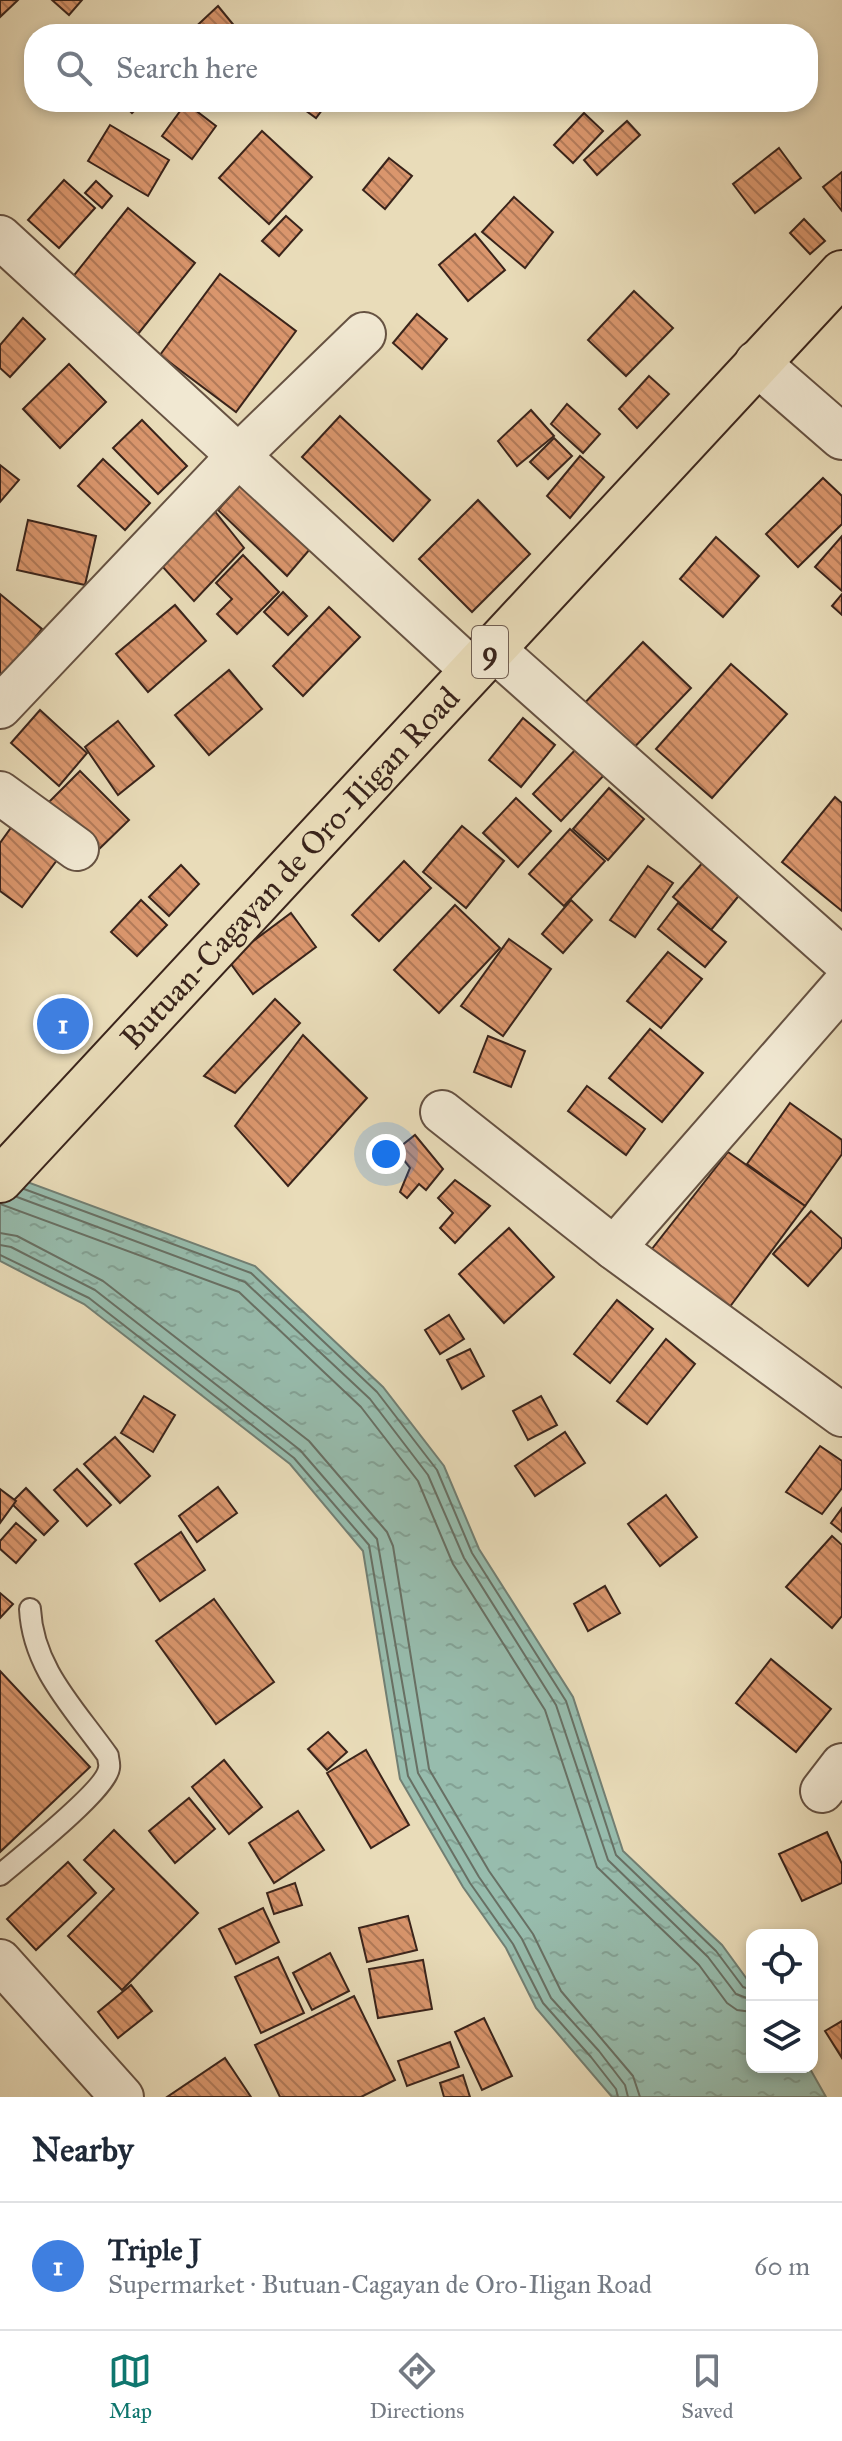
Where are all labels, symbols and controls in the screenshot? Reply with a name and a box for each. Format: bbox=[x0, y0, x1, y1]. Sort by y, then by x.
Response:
search box bbox=[24, 24, 818, 112]
icon: search bbox=[52, 46, 96, 90]
text: Search here bbox=[116, 50, 258, 86]
road number: 9 bbox=[472, 626, 508, 678]
street label: Butuan-Cagayan de Oro-Iligan Road bbox=[112, 678, 468, 1057]
pin: 1 bbox=[37, 994, 89, 1054]
your location bbox=[366, 1134, 406, 1174]
map controls bbox=[746, 1929, 818, 2073]
button: locate bbox=[746, 1929, 818, 2001]
button: layers bbox=[746, 2001, 818, 2073]
text: Nearby bbox=[32, 2129, 134, 2170]
text: Triple J bbox=[108, 2232, 201, 2268]
text: 1 bbox=[53, 2250, 63, 2282]
text: 60 m bbox=[754, 2250, 810, 2282]
text: Supermarket · Butuan-Cagayan de Oro-Iligan Road bbox=[108, 2268, 652, 2300]
tab: Map bbox=[108, 2349, 152, 2424]
tab: Directions bbox=[369, 2349, 464, 2424]
tab: Saved bbox=[681, 2349, 733, 2424]

